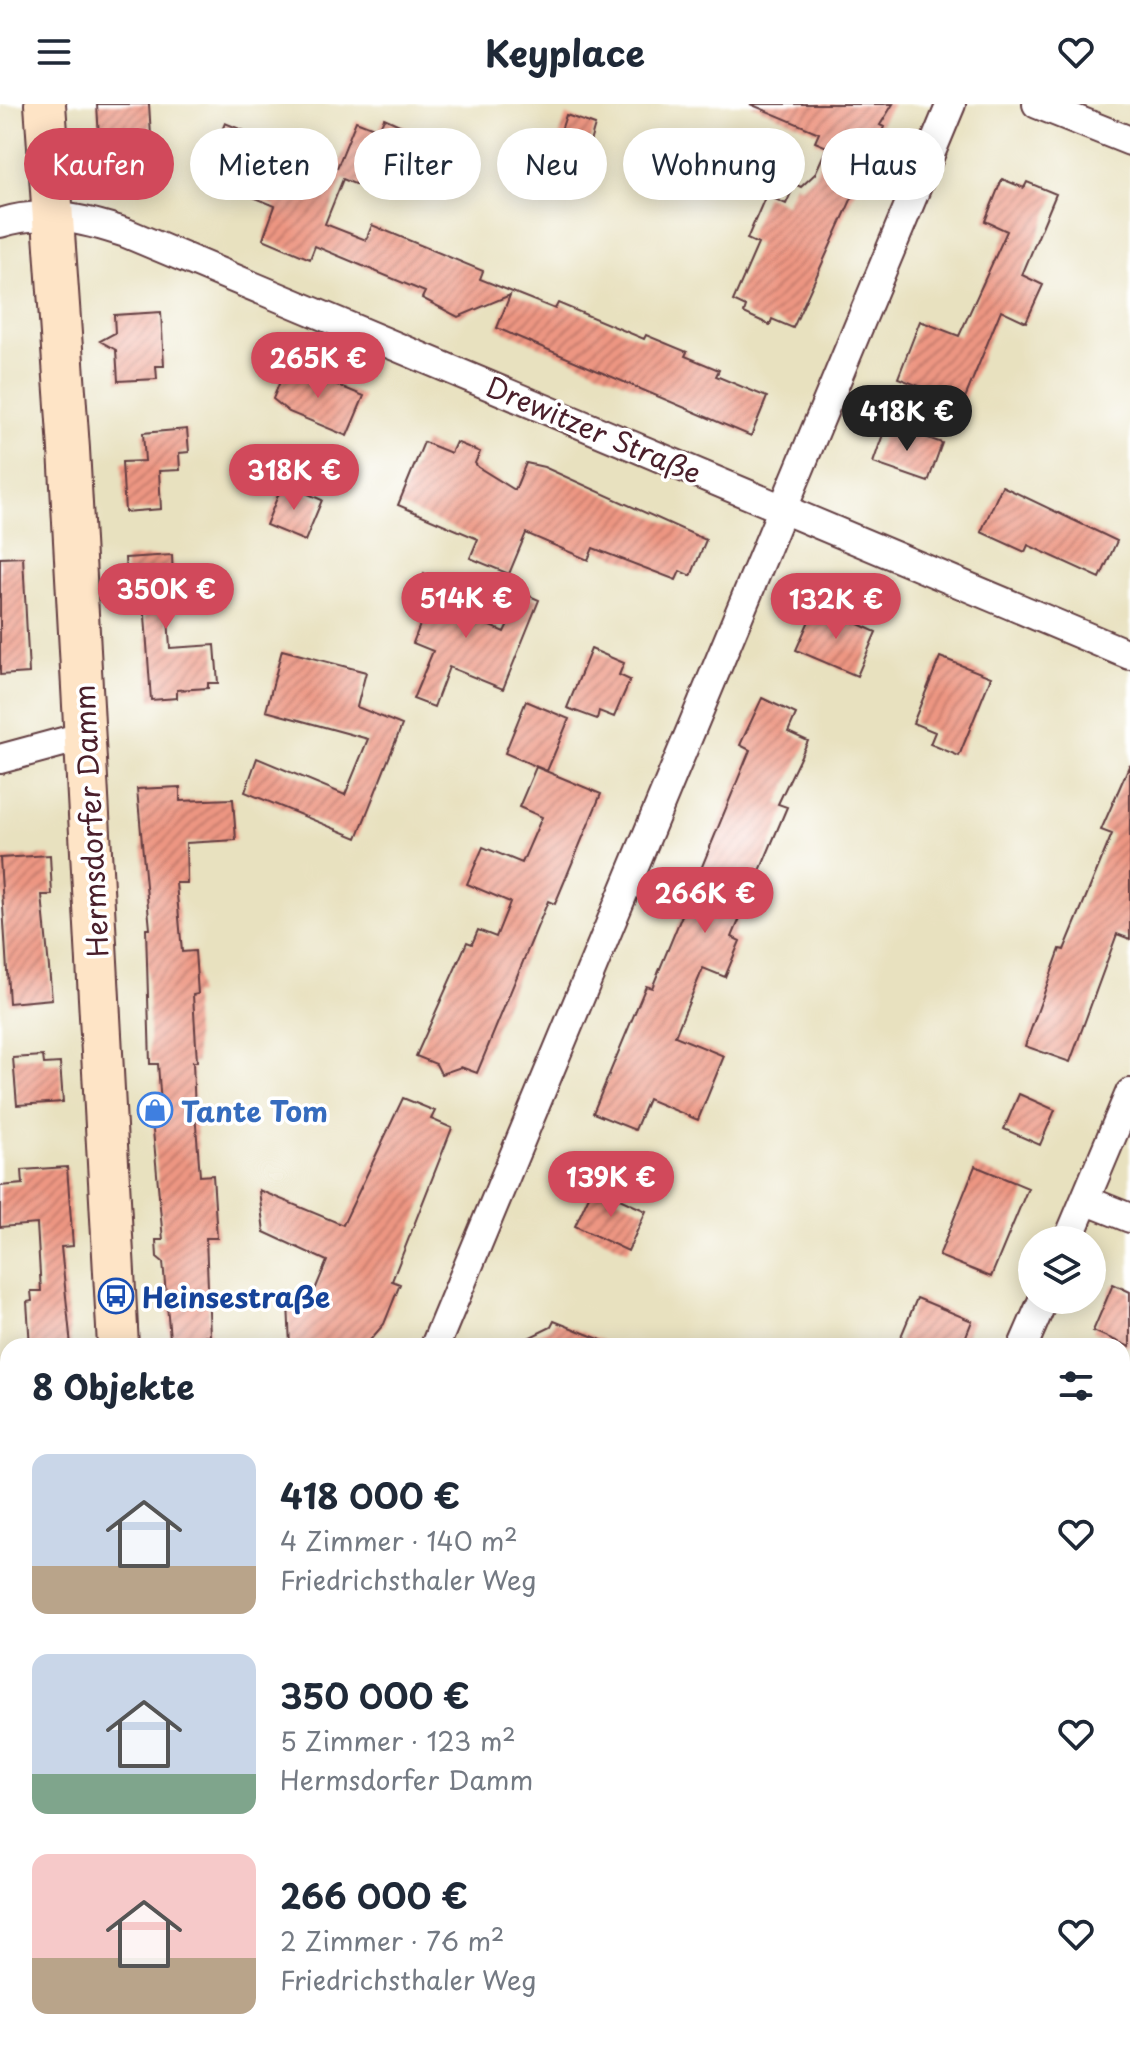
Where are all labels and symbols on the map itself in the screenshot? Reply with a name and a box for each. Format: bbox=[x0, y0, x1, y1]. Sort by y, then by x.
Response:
pin: 265K € bbox=[253, 332, 383, 400]
street label: Drewitzer Straße bbox=[480, 364, 708, 494]
pin: 418K € bbox=[842, 385, 972, 453]
pin: 318K € bbox=[229, 444, 359, 512]
pin: 350K € bbox=[101, 563, 231, 631]
pin: 514K € bbox=[401, 572, 531, 640]
pin: 132K € bbox=[771, 573, 901, 641]
street label: Hermsdorfer Damm bbox=[61, 684, 119, 958]
pin: 266K € bbox=[640, 867, 770, 935]
place label: Tante Tom bbox=[181, 1089, 328, 1132]
shop icon: Tante Tom bbox=[136, 1091, 174, 1129]
pin: 139K € bbox=[546, 1151, 676, 1219]
place label: Heinsestraße bbox=[142, 1275, 330, 1318]
bus stop icon: Heinsestraße bbox=[97, 1277, 135, 1315]

